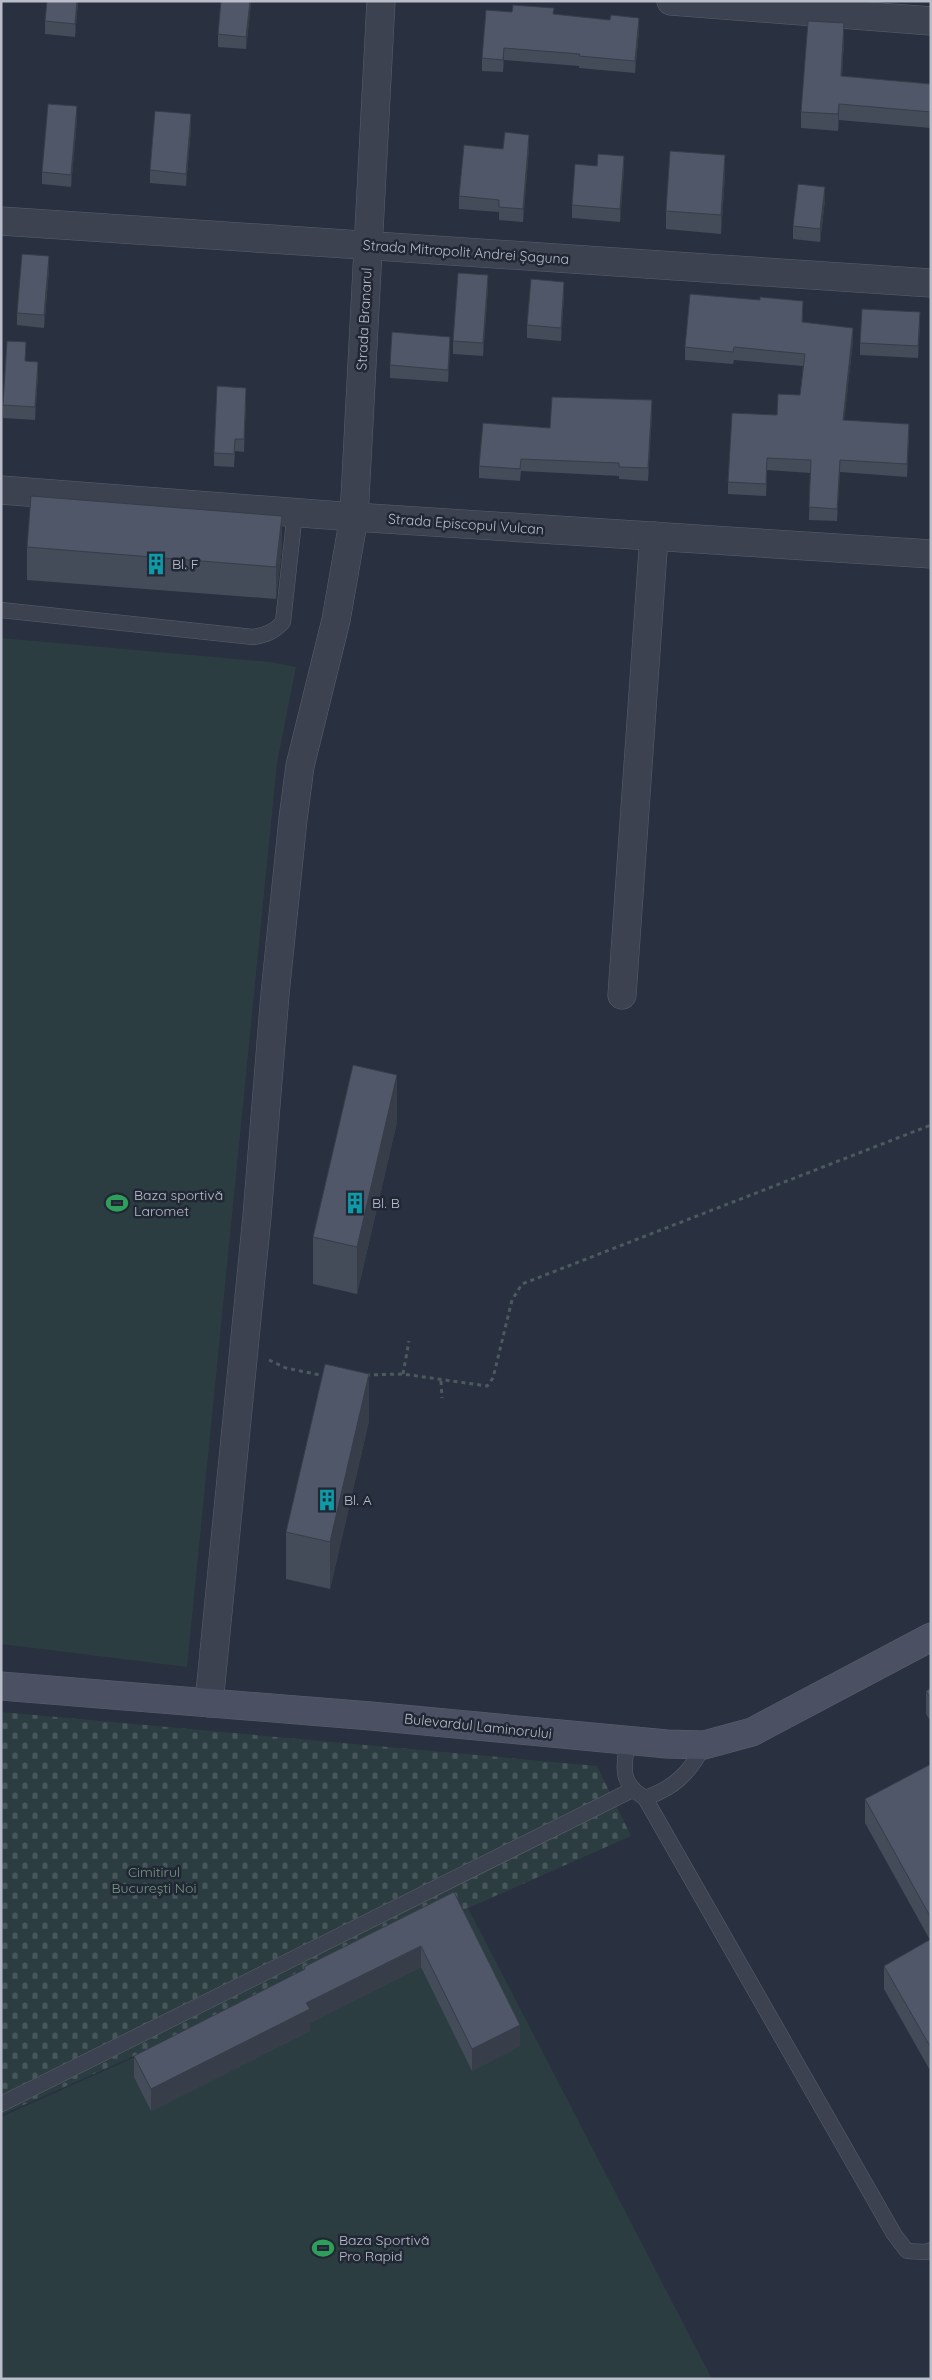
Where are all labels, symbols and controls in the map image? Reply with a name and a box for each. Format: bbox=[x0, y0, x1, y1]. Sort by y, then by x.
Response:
street label: Strada Mitropolit Andrei Șaguna bbox=[362, 236, 570, 268]
street label: Strada Branarul bbox=[352, 267, 376, 371]
street label: Strada Episcopul Vulcan bbox=[387, 510, 545, 538]
building icon: Bl. F bbox=[143, 551, 169, 577]
place label: Bl. F bbox=[172, 555, 199, 573]
place label: Baza sportivă Laromet bbox=[134, 1186, 223, 1220]
sports icon: Baza sportivă Laromet bbox=[104, 1190, 130, 1216]
building icon: Bl. B bbox=[342, 1190, 368, 1216]
place label: Bl. B bbox=[372, 1194, 400, 1212]
building icon: Bl. A bbox=[314, 1487, 340, 1513]
place label: Bl. A bbox=[344, 1491, 372, 1509]
street label: Bulevardul Laminorului bbox=[403, 1709, 553, 1743]
park label: Cimitirul București Noi bbox=[111, 1863, 197, 1897]
place label: Baza Sportivă Pro Rapid bbox=[339, 2231, 429, 2265]
sports icon: Baza Sportivă Pro Rapid bbox=[310, 2235, 336, 2261]

